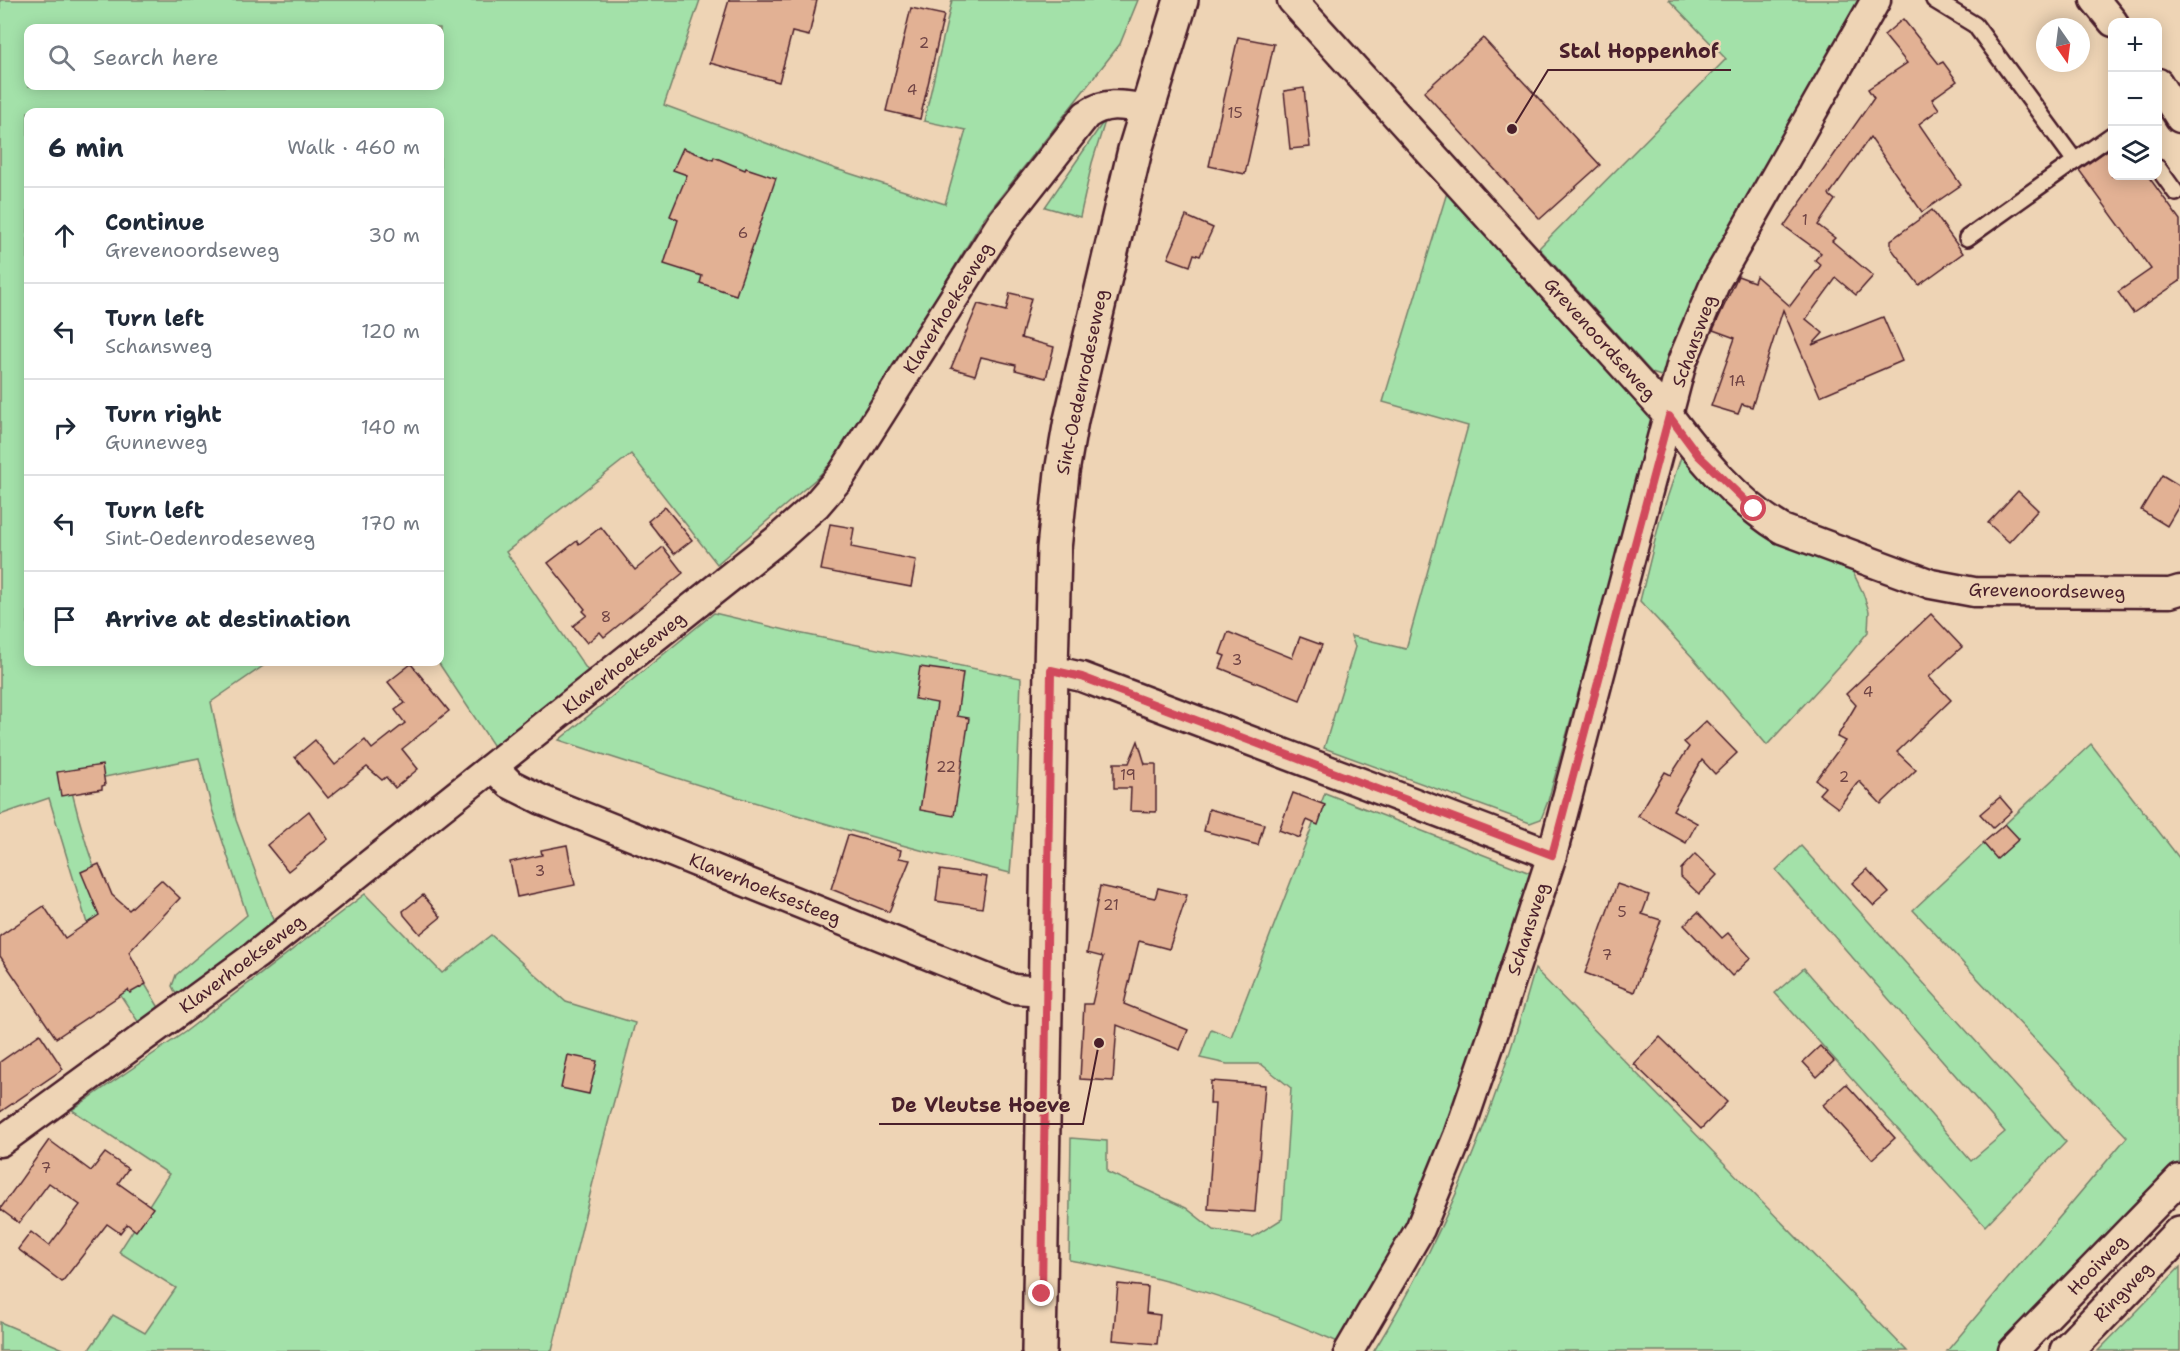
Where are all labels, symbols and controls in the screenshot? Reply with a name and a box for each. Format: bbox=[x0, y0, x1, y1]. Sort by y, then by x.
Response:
north arrow bbox=[2036, 18, 2090, 72]
map controls bbox=[2108, 18, 2162, 180]
button: + bbox=[2108, 18, 2162, 72]
search box bbox=[24, 24, 444, 90]
callout: Stal Hoppenhof bbox=[1548, 32, 1731, 70]
house number: 2 bbox=[919, 33, 929, 53]
text: Stal Hoppenhof bbox=[1559, 38, 1719, 64]
icon: search bbox=[45, 41, 78, 74]
text: Search here bbox=[93, 43, 219, 72]
button: − bbox=[2108, 72, 2162, 126]
house number: 4 bbox=[907, 80, 917, 100]
house number: 15 bbox=[1227, 103, 1243, 123]
button: layers bbox=[2108, 126, 2162, 180]
text: 6 min bbox=[48, 130, 124, 165]
text: Walk · 460 m bbox=[287, 134, 420, 160]
text: Continue bbox=[105, 208, 205, 237]
house number: 1 bbox=[1802, 210, 1808, 230]
icon: ahead bbox=[48, 219, 81, 252]
text: 30 m bbox=[368, 222, 420, 248]
house number: 6 bbox=[738, 223, 748, 243]
text: Grevenoordseweg bbox=[105, 237, 279, 263]
street label: Klaverhoekseweg bbox=[898, 238, 998, 378]
street label: Grevenoordseweg bbox=[1539, 273, 1661, 405]
street label: Sint-Oedenrodeseweg bbox=[1051, 287, 1113, 477]
street label: Schansweg bbox=[1666, 292, 1722, 390]
text: Turn left bbox=[105, 304, 204, 333]
icon: left bbox=[48, 315, 81, 348]
text: 120 m bbox=[361, 318, 420, 344]
text: Schansweg bbox=[105, 333, 212, 359]
house number: 1A bbox=[1729, 371, 1745, 391]
text: Turn right bbox=[105, 400, 222, 429]
icon: right bbox=[48, 411, 81, 444]
text: 140 m bbox=[361, 414, 420, 440]
text: Gunneweg bbox=[105, 429, 208, 455]
route start bbox=[1740, 495, 1766, 521]
text: Turn left bbox=[105, 496, 204, 525]
icon: left bbox=[48, 507, 81, 540]
text: 170 m bbox=[361, 510, 420, 536]
text: Sint-Oedenrodeseweg bbox=[105, 525, 315, 551]
street label: Grevenoordseweg bbox=[1968, 578, 2126, 604]
icon: arrive bbox=[48, 603, 81, 636]
text: Arrive at destination bbox=[105, 605, 351, 634]
street label: Klaverhoekseweg bbox=[558, 606, 690, 720]
house number: 8 bbox=[601, 607, 611, 627]
house number: 3 bbox=[1232, 650, 1242, 670]
house number: 4 bbox=[1863, 682, 1873, 702]
house number: 22 bbox=[936, 757, 956, 777]
house number: 19 bbox=[1120, 765, 1136, 785]
house number: 2 bbox=[1839, 767, 1849, 787]
street label: Klaverhoeksesteeg bbox=[686, 848, 844, 930]
house number: 3 bbox=[535, 861, 545, 881]
street label: Schansweg bbox=[1502, 879, 1554, 979]
house number: 21 bbox=[1103, 895, 1119, 915]
house number: 5 bbox=[1617, 902, 1627, 922]
street label: Klaverhoekseweg bbox=[174, 909, 310, 1019]
house number: 7 bbox=[1602, 945, 1612, 965]
callout: De Vleutse Hoeve bbox=[879, 1086, 1083, 1124]
text: De Vleutse Hoeve bbox=[891, 1092, 1071, 1118]
house number: 7 bbox=[41, 1158, 51, 1178]
street label: Hooiweg bbox=[2062, 1229, 2132, 1301]
street label: Ringweg bbox=[2088, 1257, 2158, 1327]
route end bbox=[1028, 1280, 1054, 1306]

